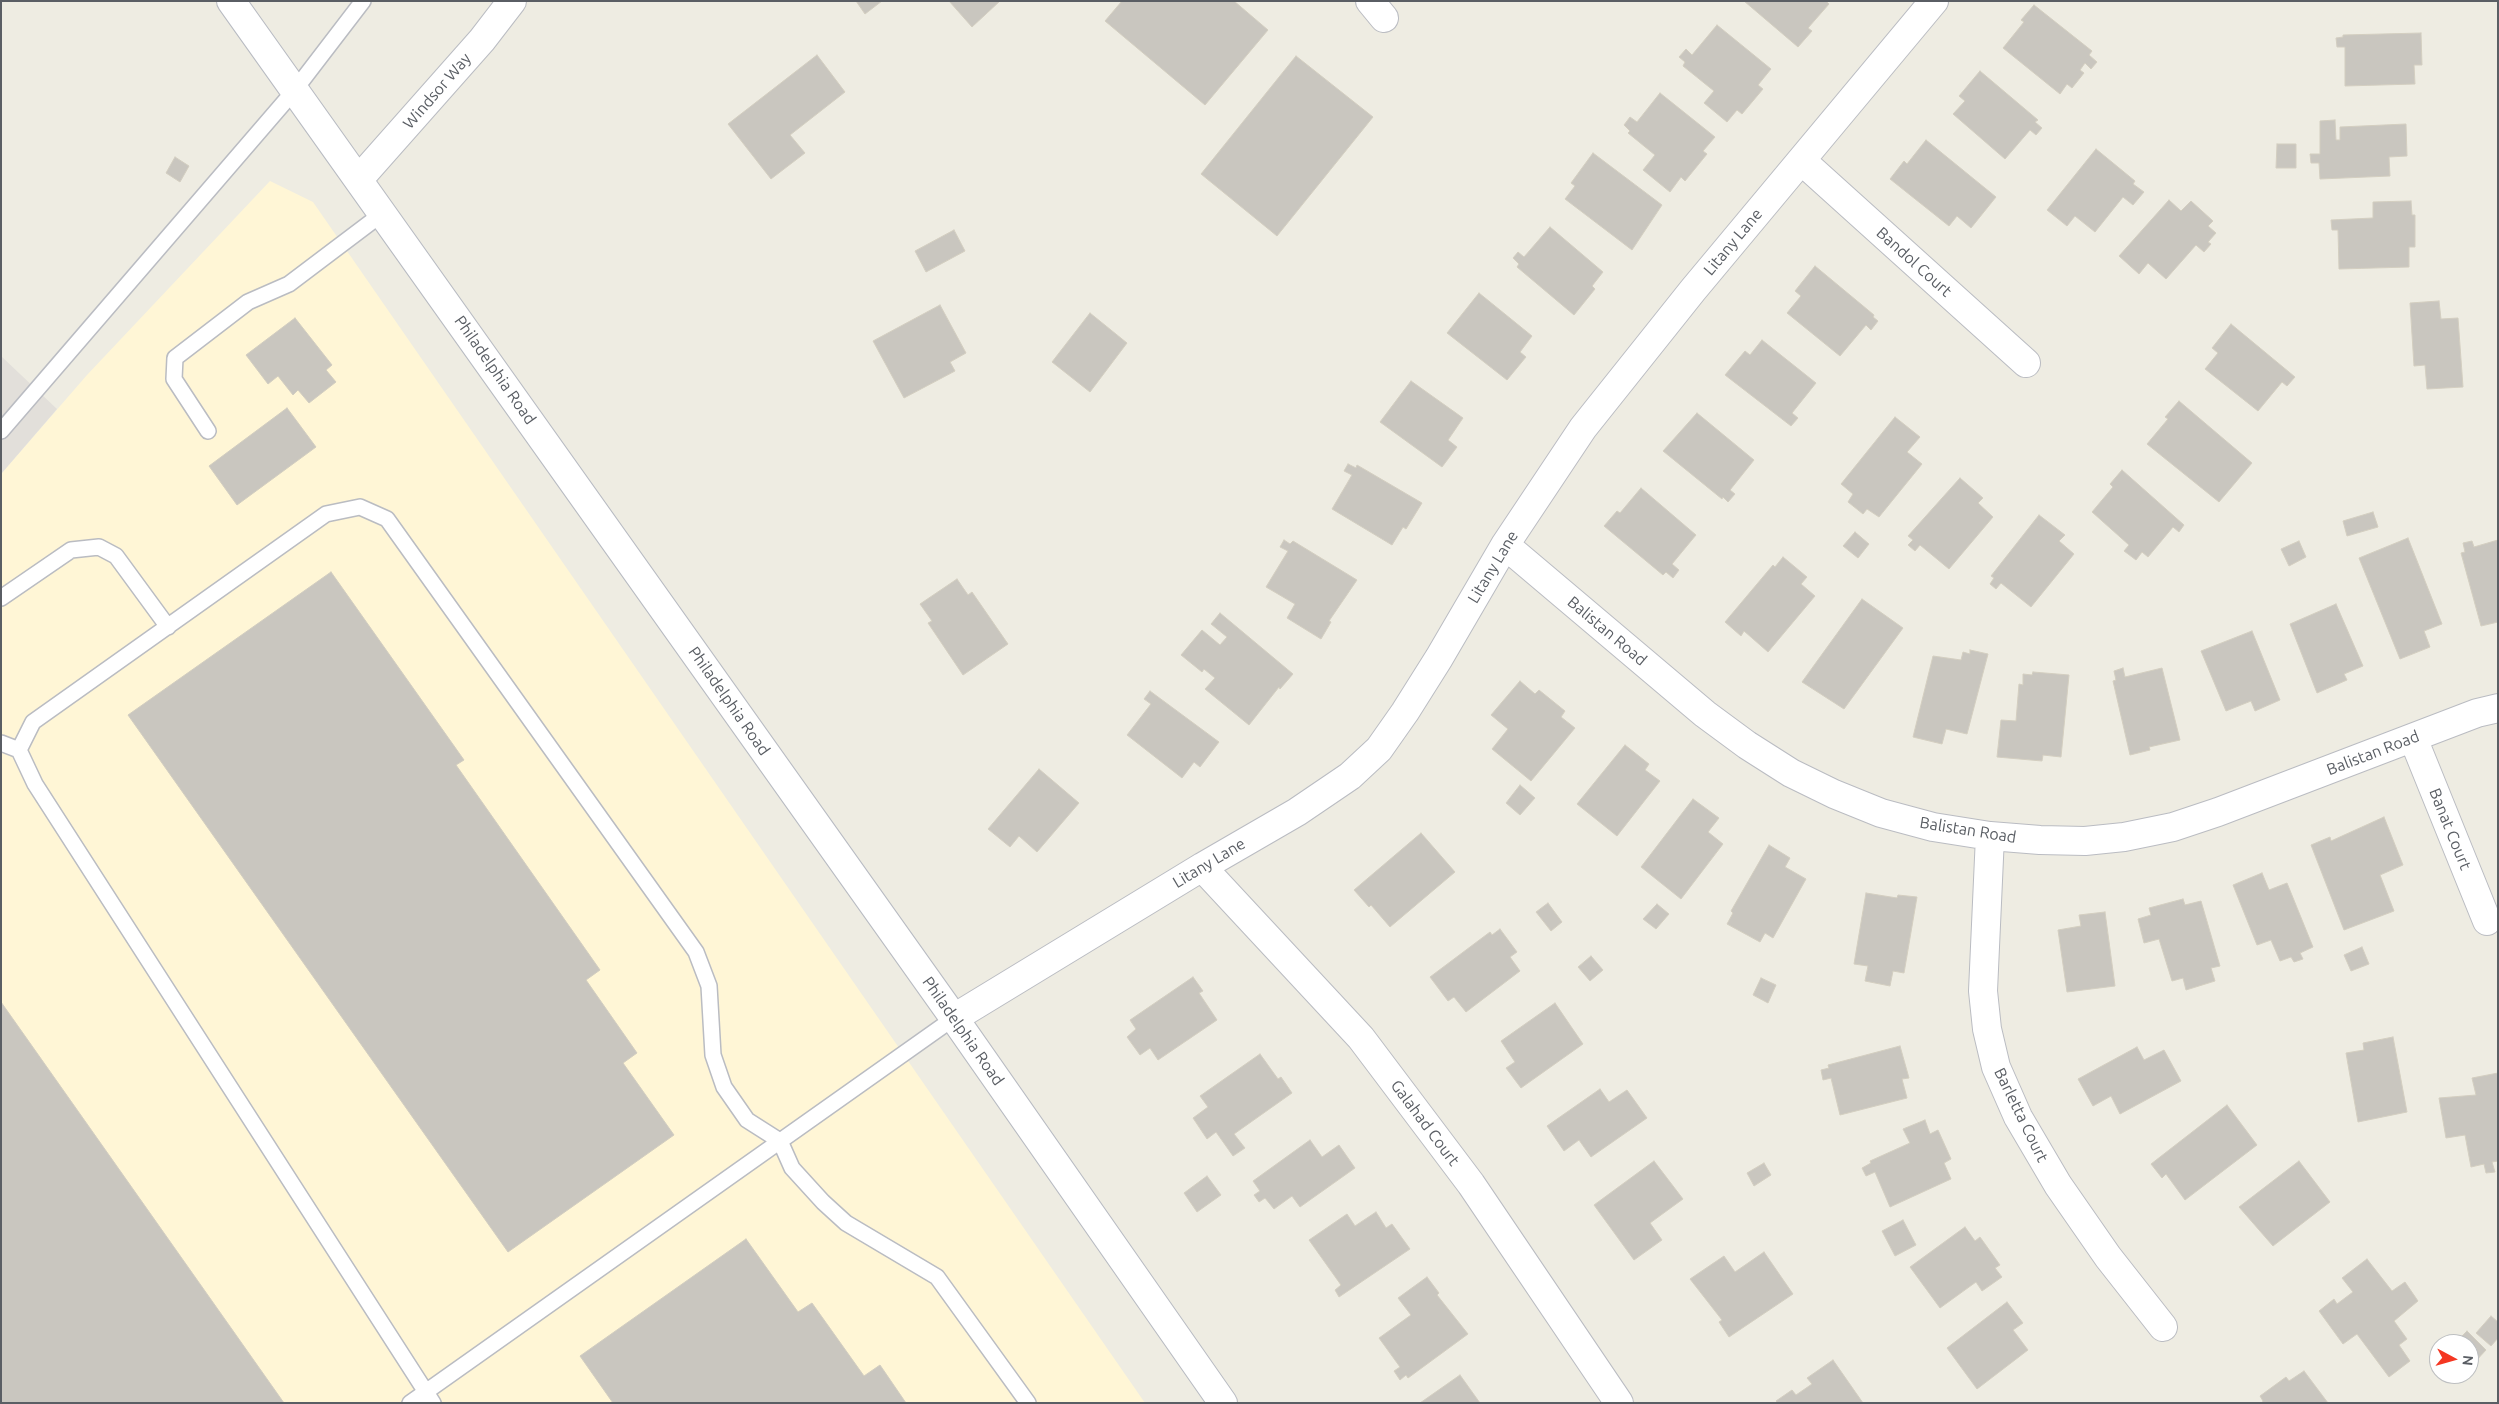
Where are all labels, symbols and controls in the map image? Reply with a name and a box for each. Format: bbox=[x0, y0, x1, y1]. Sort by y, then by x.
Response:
street label: Windsor Way bbox=[399, 49, 475, 133]
street label: Litany Lane bbox=[1700, 205, 1766, 279]
street label: Bandol Court bbox=[1872, 223, 1956, 301]
street label: Philadelphia Road bbox=[450, 312, 540, 428]
street label: Litany Lane bbox=[1464, 527, 1522, 607]
street label: Balistan Road bbox=[1563, 592, 1651, 670]
street label: Philadelphia Road bbox=[684, 643, 774, 759]
street label: Balistan Road bbox=[2324, 727, 2422, 779]
street label: Banat Court bbox=[2425, 785, 2475, 873]
street label: Balistan Road bbox=[1918, 813, 2018, 847]
street label: Litany Lane bbox=[1169, 834, 1249, 892]
street label: Philadelphia Road bbox=[918, 973, 1008, 1089]
street label: Barletta Court bbox=[1990, 1065, 2052, 1165]
street label: Galahad Court bbox=[1387, 1076, 1463, 1170]
north arrow bbox=[2429, 1334, 2479, 1384]
text: N bbox=[2459, 1354, 2476, 1366]

